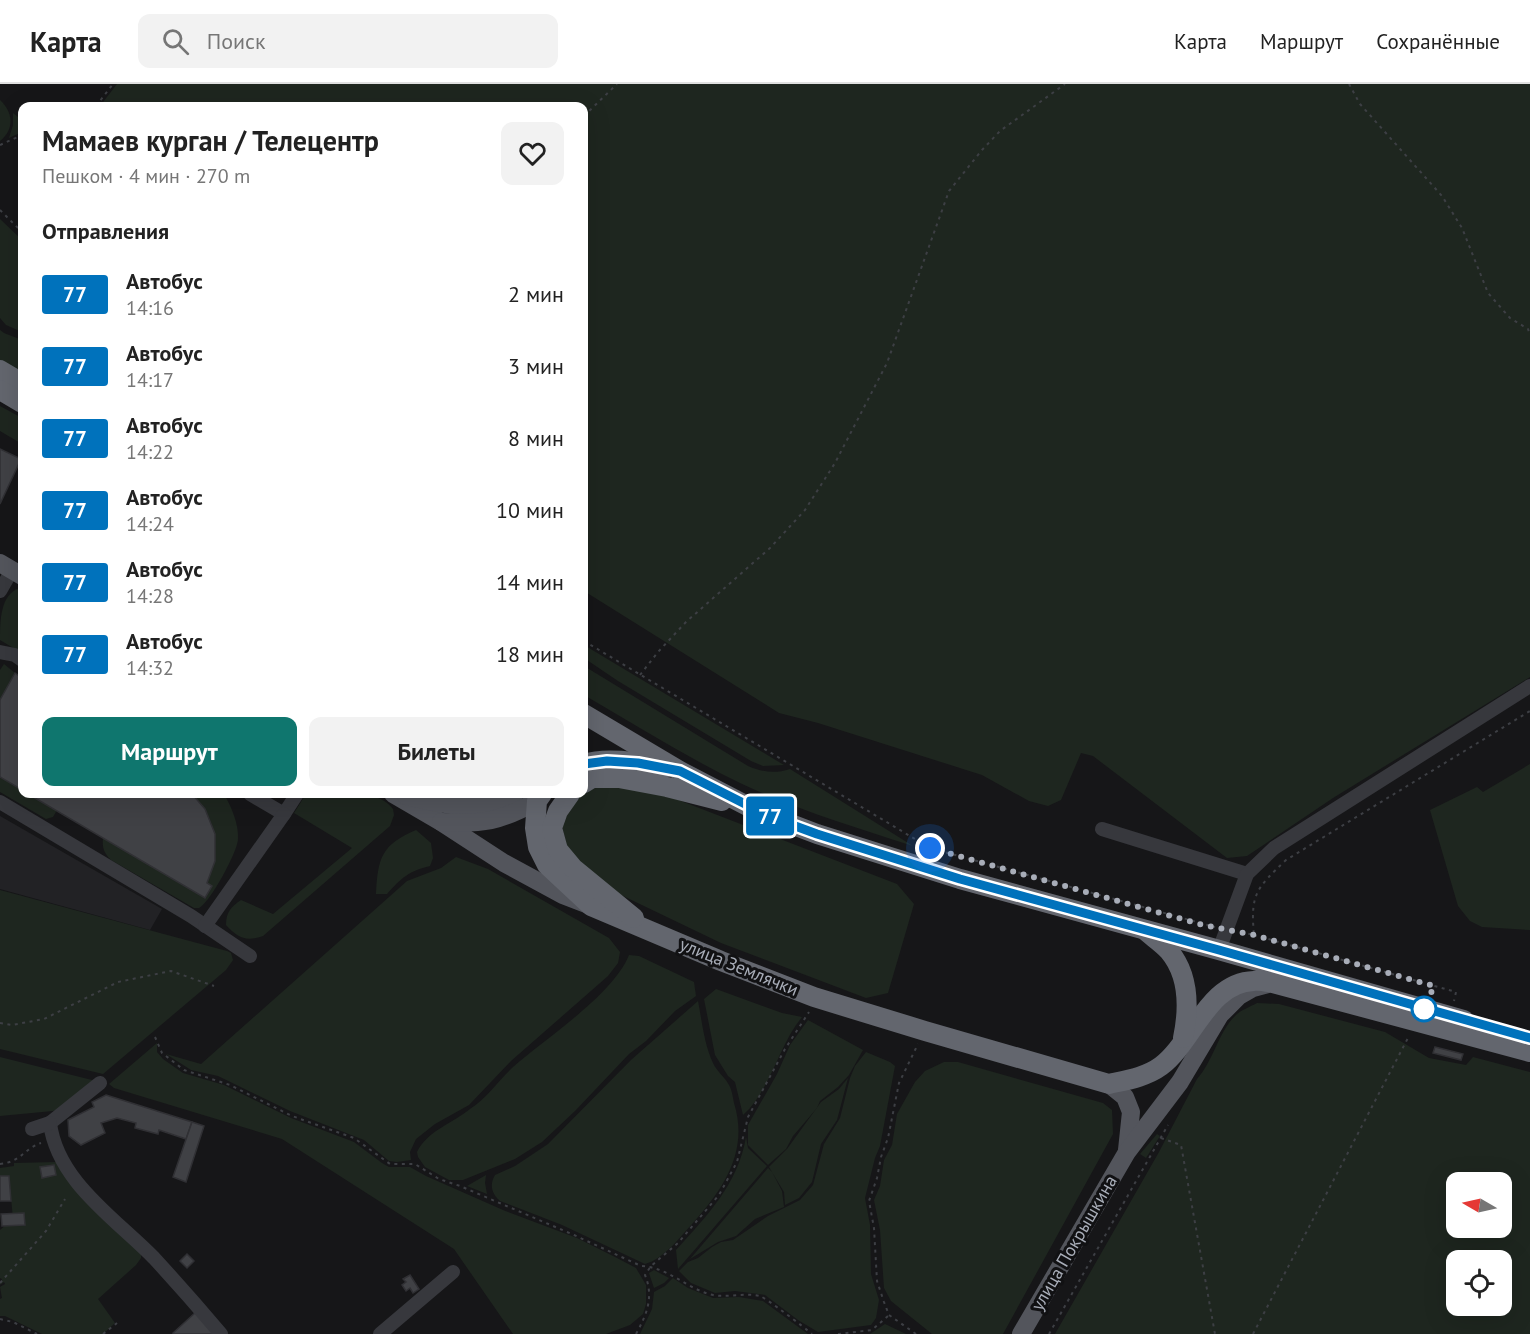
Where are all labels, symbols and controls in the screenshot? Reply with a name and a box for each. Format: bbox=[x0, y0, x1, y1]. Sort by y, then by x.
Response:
search box bbox=[138, 14, 558, 68]
text: Карта bbox=[30, 23, 102, 60]
icon: search bbox=[159, 25, 192, 58]
text: Поиск bbox=[207, 27, 266, 55]
text: Карта bbox=[1174, 28, 1227, 55]
text: Маршрут bbox=[1260, 28, 1343, 55]
text: Сохранённые bbox=[1376, 28, 1500, 55]
text: Мамаев курган / Телецентр bbox=[42, 122, 379, 159]
button: heart bbox=[501, 122, 564, 185]
text: Пешком · 4 мин · 270 m bbox=[42, 163, 250, 189]
text: Отправления bbox=[42, 217, 169, 245]
text: Автобус bbox=[126, 267, 203, 295]
text: 2 мин bbox=[508, 280, 564, 308]
text: 77 bbox=[63, 281, 87, 308]
text: 14:16 bbox=[126, 295, 174, 321]
text: Автобус bbox=[126, 339, 203, 367]
text: 3 мин bbox=[508, 352, 564, 380]
text: 77 bbox=[63, 353, 87, 380]
text: 14:17 bbox=[126, 367, 174, 393]
text: Автобус bbox=[126, 411, 203, 439]
text: 8 мин bbox=[508, 424, 564, 452]
text: 77 bbox=[63, 425, 87, 452]
text: 14:22 bbox=[126, 439, 174, 465]
text: Автобус bbox=[126, 483, 203, 511]
text: 10 мин bbox=[496, 496, 564, 524]
text: 77 bbox=[63, 497, 87, 524]
text: 14:24 bbox=[126, 511, 174, 537]
text: Автобус bbox=[126, 555, 203, 583]
text: 14 мин bbox=[496, 568, 564, 596]
text: 77 bbox=[63, 569, 87, 596]
text: 14:28 bbox=[126, 583, 174, 609]
text: Автобус bbox=[126, 627, 203, 655]
text: 18 мин bbox=[496, 640, 564, 668]
text: 77 bbox=[63, 641, 87, 668]
text: 14:32 bbox=[126, 655, 174, 681]
button: Маршрут bbox=[42, 717, 297, 786]
button: Билеты bbox=[309, 717, 564, 786]
line badge: 77 bbox=[743, 796, 797, 836]
text: 77 bbox=[758, 803, 782, 830]
your location bbox=[915, 833, 945, 863]
street label: улица Землячки bbox=[676, 932, 802, 1001]
unlabelled marker bbox=[1411, 996, 1437, 1022]
street label: улица Покрышкина bbox=[1025, 1171, 1122, 1315]
north arrow bbox=[1446, 1172, 1512, 1238]
map controls bbox=[1446, 1172, 1512, 1316]
button: locate bbox=[1446, 1250, 1512, 1316]

